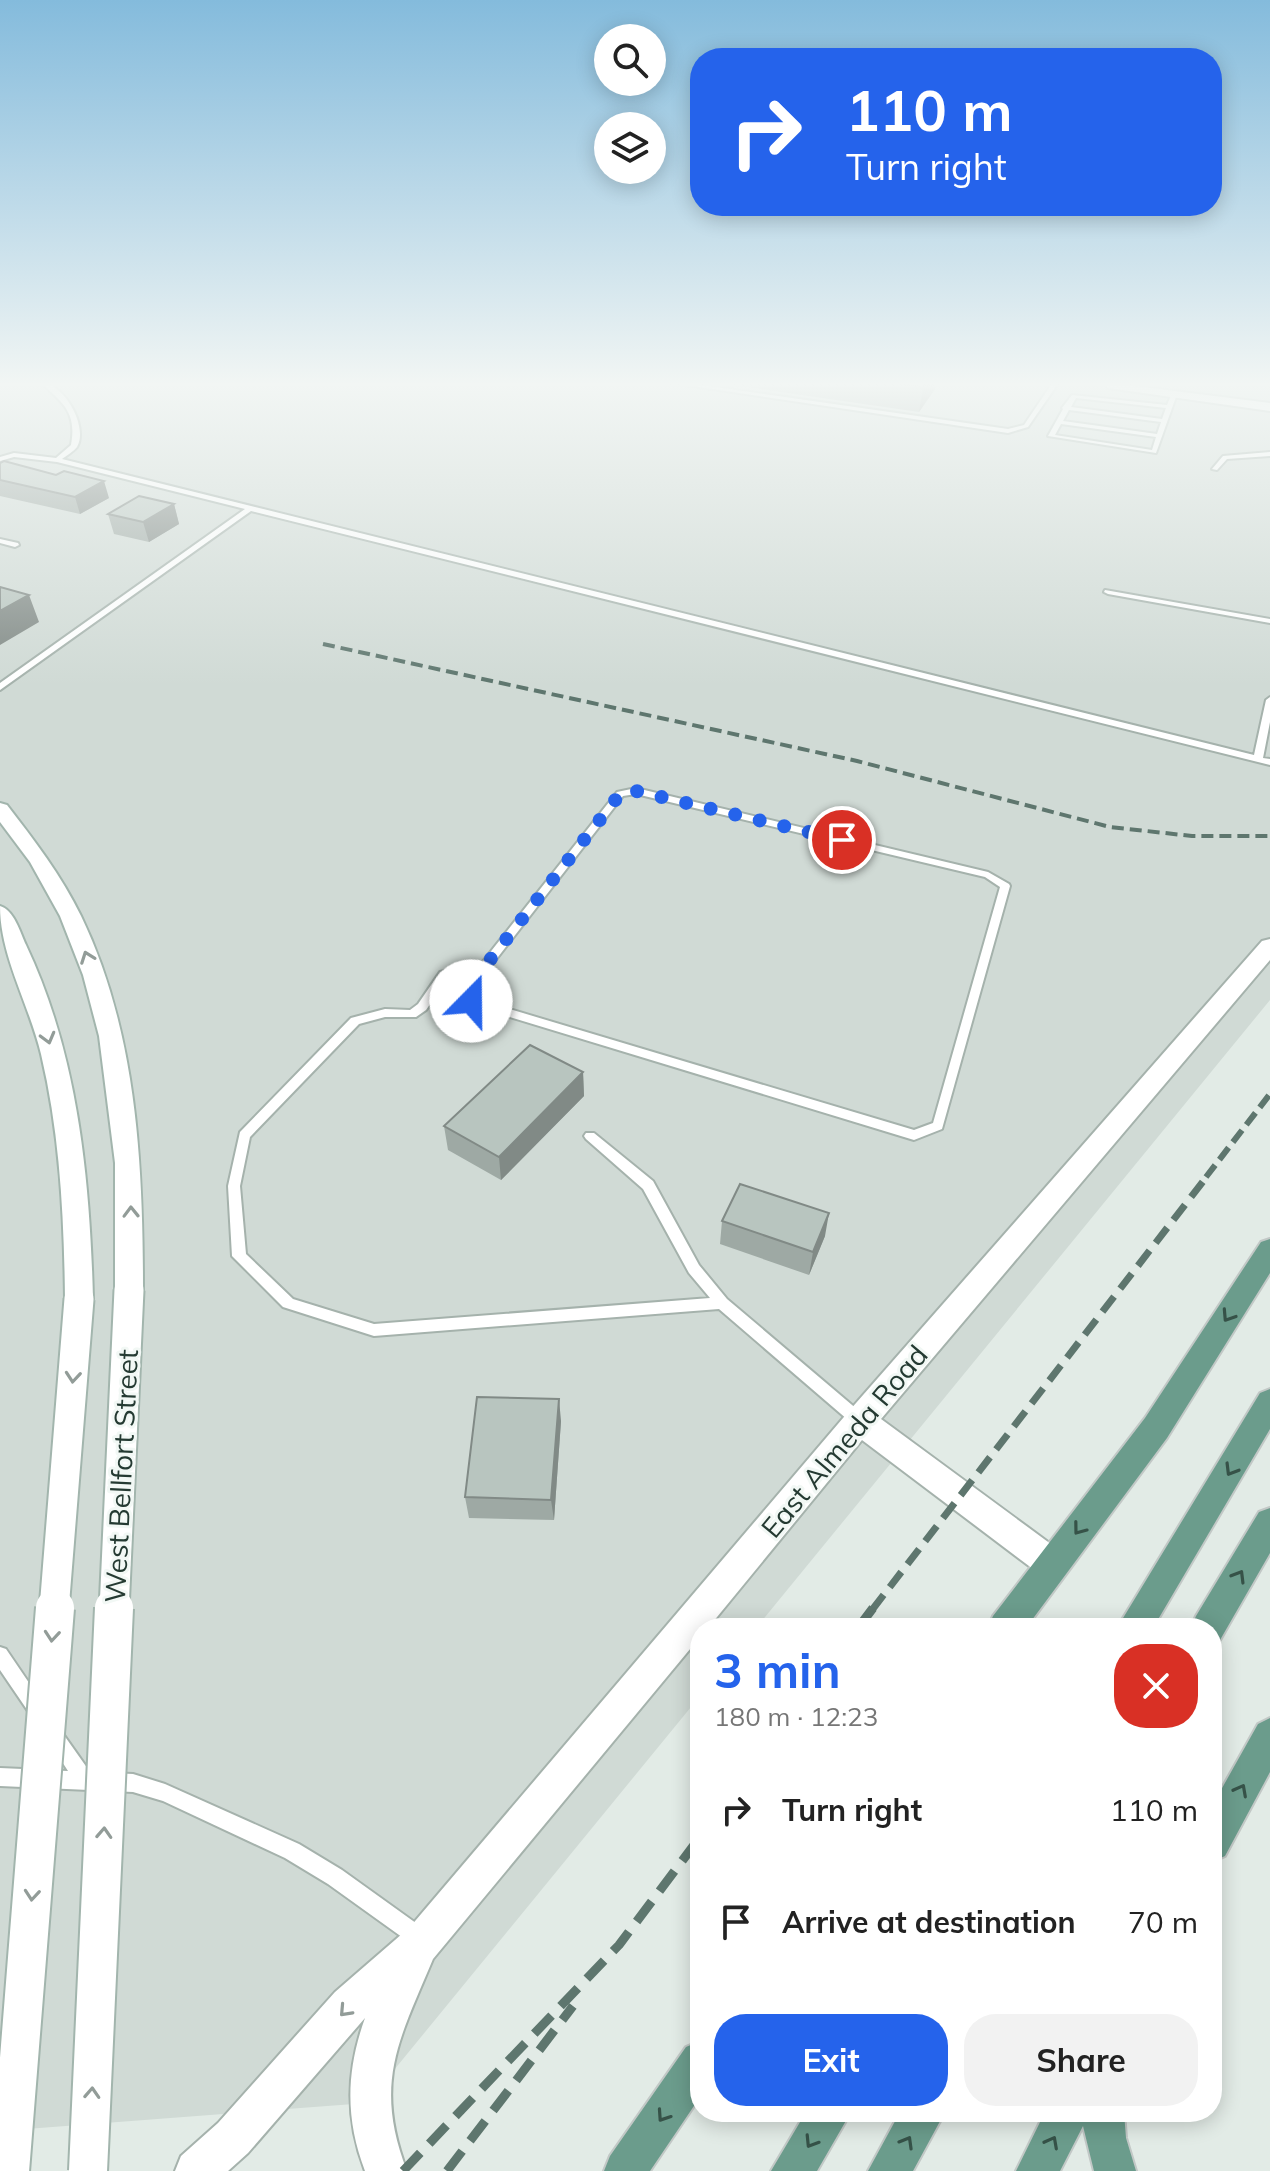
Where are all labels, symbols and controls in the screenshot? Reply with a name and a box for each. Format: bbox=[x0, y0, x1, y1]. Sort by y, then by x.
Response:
map controls bbox=[594, 24, 666, 184]
button: search bbox=[594, 24, 666, 96]
text: 110 m bbox=[846, 75, 1013, 145]
icon: right bbox=[714, 80, 818, 184]
button: layers bbox=[594, 112, 666, 184]
text: Turn right bbox=[846, 144, 1007, 189]
pin bbox=[808, 806, 876, 874]
icon: arrive bbox=[820, 818, 864, 862]
one-way arrow bbox=[80, 951, 96, 965]
position arrow bbox=[429, 959, 513, 1043]
one-way arrow bbox=[39, 1031, 55, 1045]
one-way arrow bbox=[122, 1205, 139, 1218]
one-way arrow bbox=[1223, 1307, 1238, 1322]
street label: East Almeda Road bbox=[753, 1338, 935, 1544]
street label: West Bellfort Street bbox=[97, 1348, 145, 1604]
one-way arrow bbox=[65, 1371, 82, 1384]
one-way arrow bbox=[1226, 1461, 1241, 1476]
one-way arrow bbox=[1074, 1520, 1088, 1535]
one-way arrow bbox=[1229, 1570, 1245, 1585]
one-way arrow bbox=[44, 1630, 61, 1643]
text: 3 min bbox=[714, 1640, 841, 1700]
button: close bbox=[1114, 1644, 1198, 1728]
text: 180 m · 12:23 bbox=[714, 1700, 878, 1733]
one-way arrow bbox=[1231, 1784, 1247, 1798]
icon: right bbox=[714, 1788, 758, 1832]
text: Turn right bbox=[782, 1791, 922, 1829]
text: 110 m bbox=[1110, 1791, 1198, 1829]
one-way arrow bbox=[95, 1826, 112, 1839]
one-way arrow bbox=[24, 1889, 41, 1902]
icon: arrive bbox=[714, 1900, 758, 1944]
text: Arrive at destination bbox=[782, 1903, 1076, 1941]
text: 70 m bbox=[1128, 1903, 1198, 1941]
one-way arrow bbox=[339, 2002, 354, 2016]
button: Exit bbox=[714, 2014, 948, 2106]
button: Share bbox=[964, 2014, 1198, 2106]
one-way arrow bbox=[83, 2086, 100, 2099]
one-way arrow bbox=[658, 2107, 673, 2122]
one-way arrow bbox=[806, 2133, 821, 2147]
one-way arrow bbox=[1043, 2135, 1058, 2150]
one-way arrow bbox=[897, 2136, 913, 2150]

